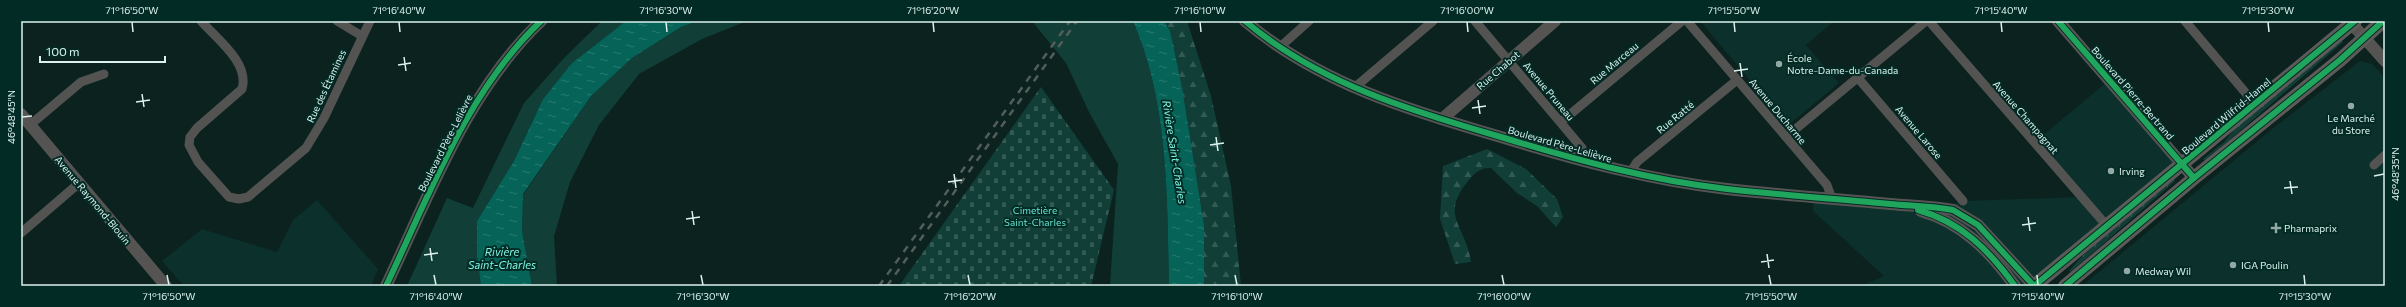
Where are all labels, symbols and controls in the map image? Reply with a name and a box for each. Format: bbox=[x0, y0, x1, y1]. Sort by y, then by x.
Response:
text: 71°16'50"W bbox=[106, 4, 158, 16]
text: 71°16'40"W bbox=[372, 4, 426, 16]
text: 71°16'30"W bbox=[640, 4, 692, 16]
text: 71°16'20"W bbox=[907, 4, 959, 16]
text: 71°16'10"W bbox=[1174, 4, 1226, 16]
text: 71°16'00"W bbox=[1440, 4, 1494, 16]
text: 71°15'50"W bbox=[1708, 4, 1760, 16]
text: 71°15'40"W bbox=[1975, 4, 2027, 16]
text: 71°15'30"W bbox=[2242, 4, 2294, 16]
scale bar bbox=[40, 38, 165, 64]
street label: Rue Marceau bbox=[1588, 39, 1640, 87]
text: 100 m bbox=[46, 44, 80, 58]
street label: Boulevard Pierre-Bertrand bbox=[2089, 44, 2177, 142]
street label: Rue des Étamines bbox=[304, 47, 348, 124]
street label: Rue Chabot bbox=[1474, 48, 1522, 92]
place label: École Notre-Dame-du-Canada bbox=[1787, 52, 1898, 76]
street label: Avenue Pruneau bbox=[1521, 59, 1577, 123]
marker: École Notre-Dame-du-Canada bbox=[1774, 59, 1784, 69]
street label: Boulevard Wilfrid-Hamel bbox=[2179, 75, 2273, 157]
street label: Avenue Ducharme bbox=[1747, 76, 1809, 146]
street label: Avenue Champagnat bbox=[1991, 78, 2061, 156]
text: 46°48'45"N bbox=[5, 90, 17, 144]
street label: Boulevard Père-Lelièvre bbox=[415, 92, 475, 194]
street label: Rue Ratté bbox=[1654, 98, 1696, 136]
water label: Rivière Saint-Charles bbox=[1160, 99, 1190, 205]
marker: Le Marché du Store bbox=[2346, 101, 2356, 111]
street label: Avenue Larose bbox=[1893, 103, 1945, 161]
place label: Le Marché du Store bbox=[2327, 112, 2375, 136]
street label: Boulevard Père-Lelièvre bbox=[1507, 123, 1613, 165]
text: 46°48'35"N bbox=[2389, 147, 2401, 201]
street label: Avenue Raymond-Blouin bbox=[53, 153, 133, 247]
place label: Irving bbox=[2119, 165, 2145, 177]
marker: Irving bbox=[2106, 166, 2116, 176]
park label: Cimetière Saint-Charles bbox=[1004, 204, 1066, 228]
place label: Pharmaprix bbox=[2284, 222, 2338, 234]
marker: Pharmaprix bbox=[2271, 223, 2281, 233]
water label: Rivière Saint-Charles bbox=[468, 245, 536, 271]
place label: IGA Poulin bbox=[2241, 259, 2288, 271]
marker: IGA Poulin bbox=[2228, 260, 2238, 270]
place label: Medway Wil bbox=[2135, 265, 2191, 277]
marker: Medway Wil bbox=[2122, 266, 2132, 276]
text: 71°16'50"W bbox=[143, 290, 195, 302]
text: 71°16'40"W bbox=[409, 290, 463, 302]
text: 71°16'30"W bbox=[677, 290, 729, 302]
text: 71°16'20"W bbox=[944, 290, 996, 302]
text: 71°16'10"W bbox=[1211, 290, 1263, 302]
text: 71°16'00"W bbox=[1477, 290, 1531, 302]
text: 71°15'50"W bbox=[1745, 290, 1797, 302]
text: 71°15'40"W bbox=[2012, 290, 2064, 302]
text: 71°15'30"W bbox=[2279, 290, 2331, 302]

